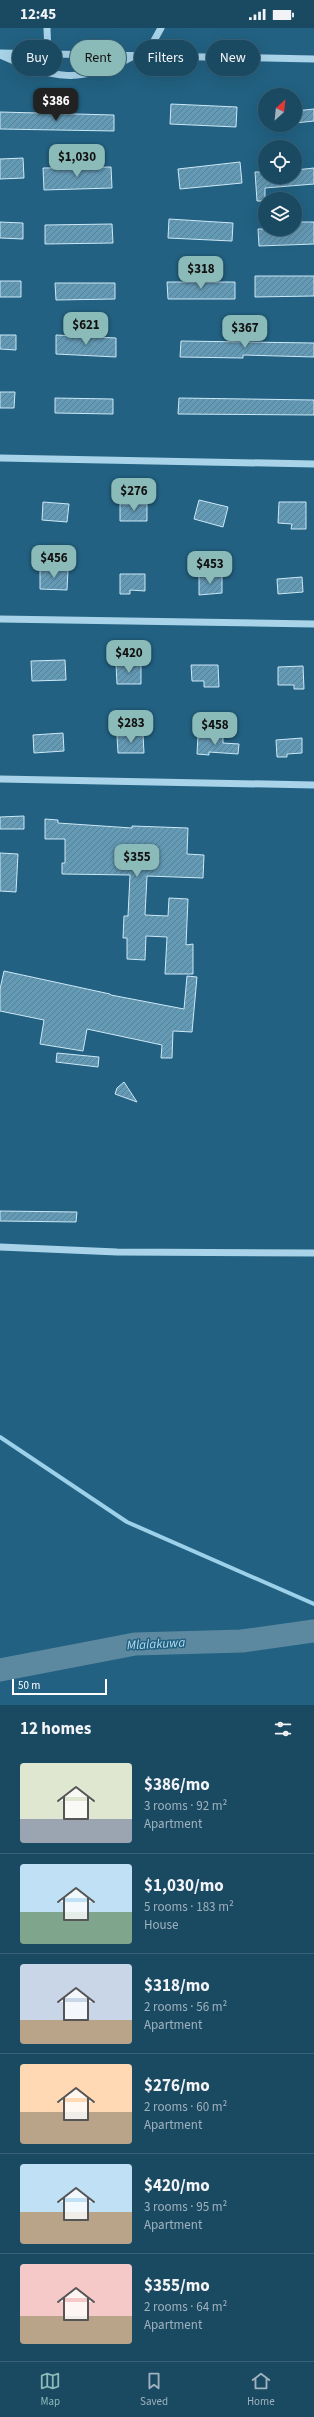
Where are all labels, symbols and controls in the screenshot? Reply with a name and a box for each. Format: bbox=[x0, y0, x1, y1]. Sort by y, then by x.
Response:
text: 12:45 bbox=[20, 4, 56, 25]
chip: Buy bbox=[12, 40, 62, 76]
chip: Rent bbox=[70, 40, 126, 76]
chip: Filters bbox=[134, 40, 198, 76]
chip: New bbox=[206, 40, 260, 76]
pin: $386 bbox=[32, 88, 80, 122]
north arrow bbox=[258, 88, 302, 132]
map controls bbox=[258, 88, 302, 236]
text: $386 bbox=[42, 92, 70, 110]
button: locate bbox=[258, 140, 302, 184]
pin: $1,030 bbox=[44, 144, 110, 178]
text: $1,030 bbox=[58, 148, 96, 166]
button: layers bbox=[258, 192, 302, 236]
pin: $318 bbox=[177, 256, 225, 290]
text: $318 bbox=[187, 260, 215, 278]
pin: $621 bbox=[62, 312, 110, 346]
pin: $367 bbox=[221, 315, 269, 349]
text: $621 bbox=[72, 316, 100, 334]
text: $367 bbox=[231, 319, 259, 337]
pin: $276 bbox=[110, 478, 158, 512]
text: $276 bbox=[120, 482, 148, 500]
pin: $456 bbox=[30, 545, 78, 579]
text: $456 bbox=[40, 549, 68, 567]
pin: $453 bbox=[186, 551, 234, 585]
text: $453 bbox=[196, 555, 224, 573]
pin: $420 bbox=[105, 640, 153, 674]
text: $420 bbox=[115, 644, 143, 662]
pin: $283 bbox=[107, 710, 155, 744]
pin: $458 bbox=[191, 712, 239, 746]
text: $283 bbox=[117, 714, 145, 732]
text: $458 bbox=[201, 716, 229, 734]
pin: $355 bbox=[113, 844, 161, 878]
text: $355 bbox=[123, 848, 151, 866]
water label: Mlalakuwa bbox=[126, 1633, 186, 1655]
scale bar bbox=[12, 1677, 107, 1696]
text: 50 m bbox=[18, 1678, 40, 1693]
text: 12 homes bbox=[20, 1717, 91, 1741]
icon: filters bbox=[272, 1718, 294, 1740]
text: $386/mo bbox=[144, 1773, 210, 1797]
icon: home bbox=[52, 1779, 100, 1827]
text: 3 rooms · 92 m² bbox=[144, 1797, 227, 1815]
text: Apartment bbox=[144, 1815, 202, 1833]
text: $1,030/mo bbox=[144, 1874, 224, 1898]
icon: home bbox=[52, 1880, 100, 1928]
text: 5 rooms · 183 m² bbox=[144, 1898, 234, 1916]
text: House bbox=[144, 1916, 179, 1934]
text: $318/mo bbox=[144, 1974, 210, 1998]
icon: home bbox=[52, 1980, 100, 2028]
text: 2 rooms · 56 m² bbox=[144, 1998, 227, 2016]
text: Apartment bbox=[144, 2016, 202, 2034]
text: $276/mo bbox=[144, 2074, 210, 2098]
icon: home bbox=[52, 2080, 100, 2128]
text: 2 rooms · 60 m² bbox=[144, 2098, 227, 2116]
text: Apartment bbox=[144, 2116, 202, 2134]
text: $420/mo bbox=[144, 2174, 210, 2198]
icon: home bbox=[52, 2180, 100, 2228]
text: 3 rooms · 95 m² bbox=[144, 2198, 227, 2216]
text: Apartment bbox=[144, 2216, 202, 2234]
text: $355/mo bbox=[144, 2274, 210, 2298]
icon: home bbox=[52, 2280, 100, 2328]
text: 2 rooms · 64 m² bbox=[144, 2298, 227, 2316]
text: Apartment bbox=[144, 2316, 202, 2334]
tab: Map bbox=[39, 2370, 61, 2409]
tab: Saved bbox=[140, 2370, 168, 2409]
tab: Home bbox=[247, 2370, 275, 2409]

